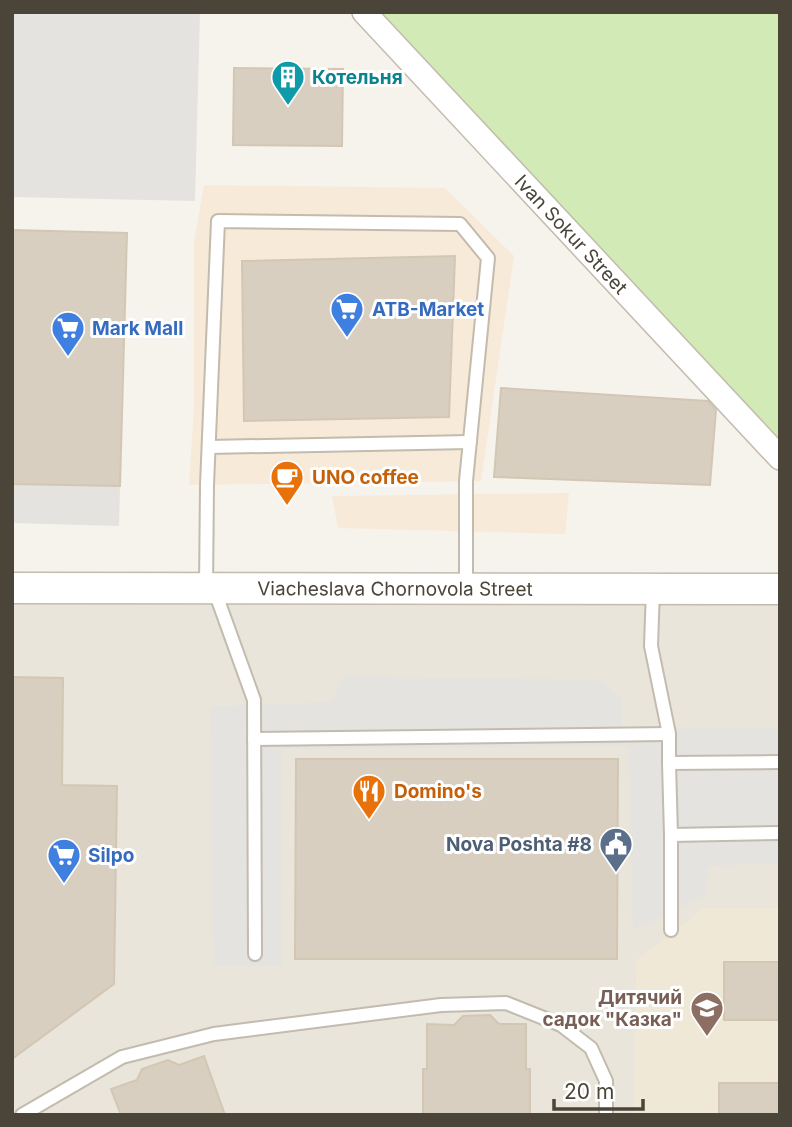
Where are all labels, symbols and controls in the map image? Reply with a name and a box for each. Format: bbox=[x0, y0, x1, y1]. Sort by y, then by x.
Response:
building icon: Котельня bbox=[269, 58, 307, 107]
place label: Котельня bbox=[312, 66, 403, 89]
street label: Ivan Sokur Street bbox=[510, 170, 632, 299]
supermarket icon: ATB-Market bbox=[328, 290, 366, 339]
place label: ATB-Market bbox=[372, 298, 484, 321]
supermarket icon: Mark Mall bbox=[49, 309, 87, 358]
place label: Mark Mall bbox=[92, 317, 183, 340]
cafe icon: UNO coffee bbox=[268, 458, 306, 507]
place label: UNO coffee bbox=[312, 466, 419, 489]
street label: Viacheslava Chornovola Street bbox=[257, 577, 533, 601]
restaurant icon: Domino's bbox=[350, 772, 388, 821]
place label: Domino's bbox=[394, 780, 482, 803]
public building icon: Nova Poshta #8 bbox=[597, 825, 635, 874]
place label: Nova Poshta #8 bbox=[446, 833, 592, 856]
supermarket icon: Silpo bbox=[45, 836, 83, 885]
place label: Silpo bbox=[88, 844, 134, 867]
place label: Дитячий садок "Казка" bbox=[542, 986, 682, 1031]
school or university icon: Дитячий садок "Казка" bbox=[688, 989, 726, 1038]
scale bar bbox=[554, 1068, 643, 1112]
text: 20 m bbox=[564, 1079, 614, 1104]

